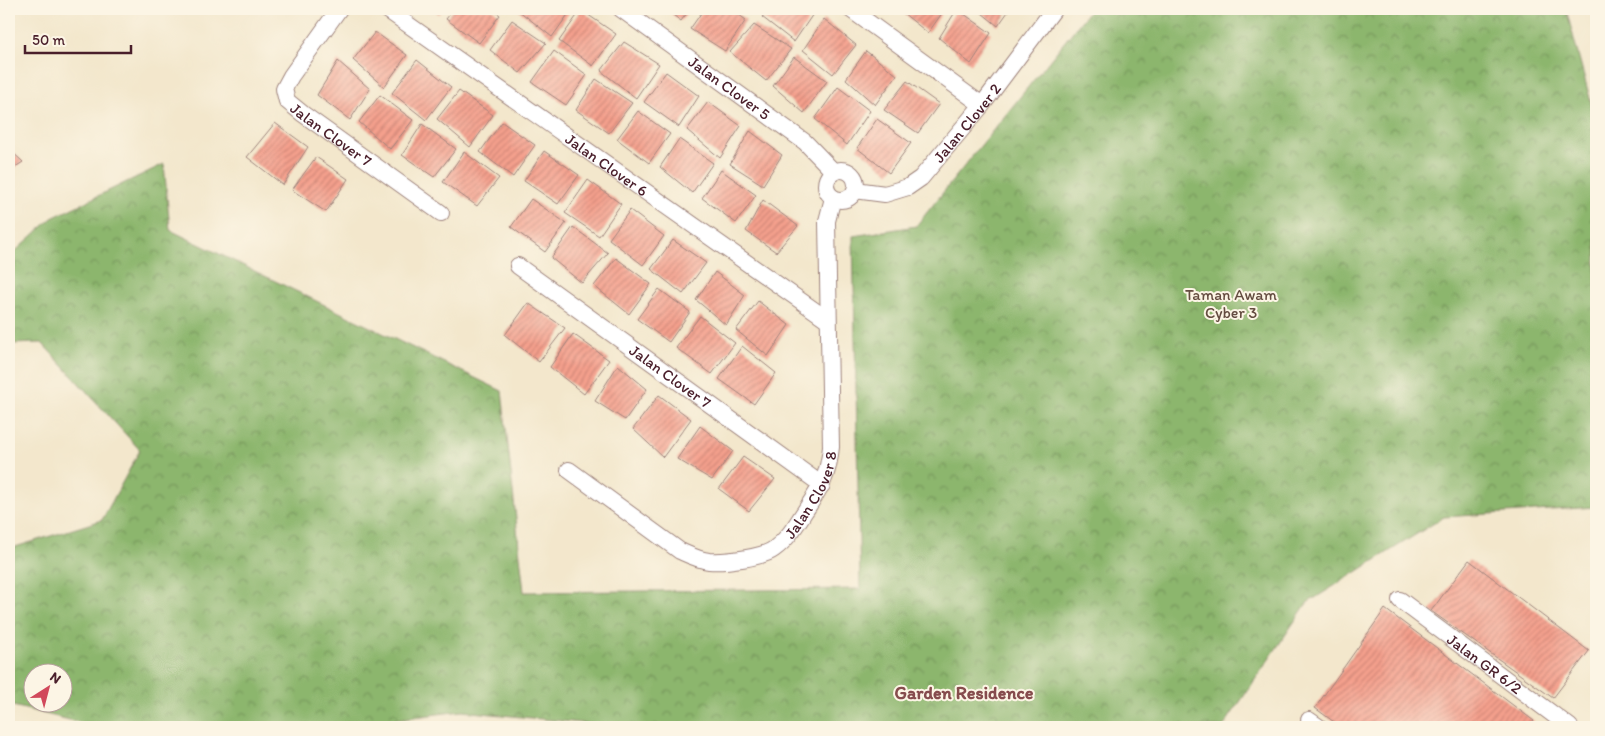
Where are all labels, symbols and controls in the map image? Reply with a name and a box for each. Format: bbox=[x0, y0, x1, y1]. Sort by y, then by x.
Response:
scale bar bbox=[25, 22, 131, 54]
text: 50 m bbox=[32, 31, 65, 49]
street label: Jalan Clover 5 bbox=[685, 52, 774, 124]
street label: Jalan Clover 2 bbox=[929, 79, 1005, 166]
street label: Jalan Clover 7 bbox=[286, 99, 376, 170]
street label: Jalan Clover 6 bbox=[562, 129, 651, 200]
park label: Taman Awam Cyber 3 bbox=[1185, 285, 1278, 322]
street label: Jalan Clover 7 bbox=[626, 341, 715, 412]
street label: Jalan Clover 8 bbox=[780, 450, 841, 543]
street label: Jalan GR 6/2 bbox=[1443, 630, 1526, 698]
north arrow bbox=[22, 664, 72, 714]
text: N bbox=[47, 668, 64, 688]
district label: Garden Residence bbox=[894, 682, 1034, 704]

